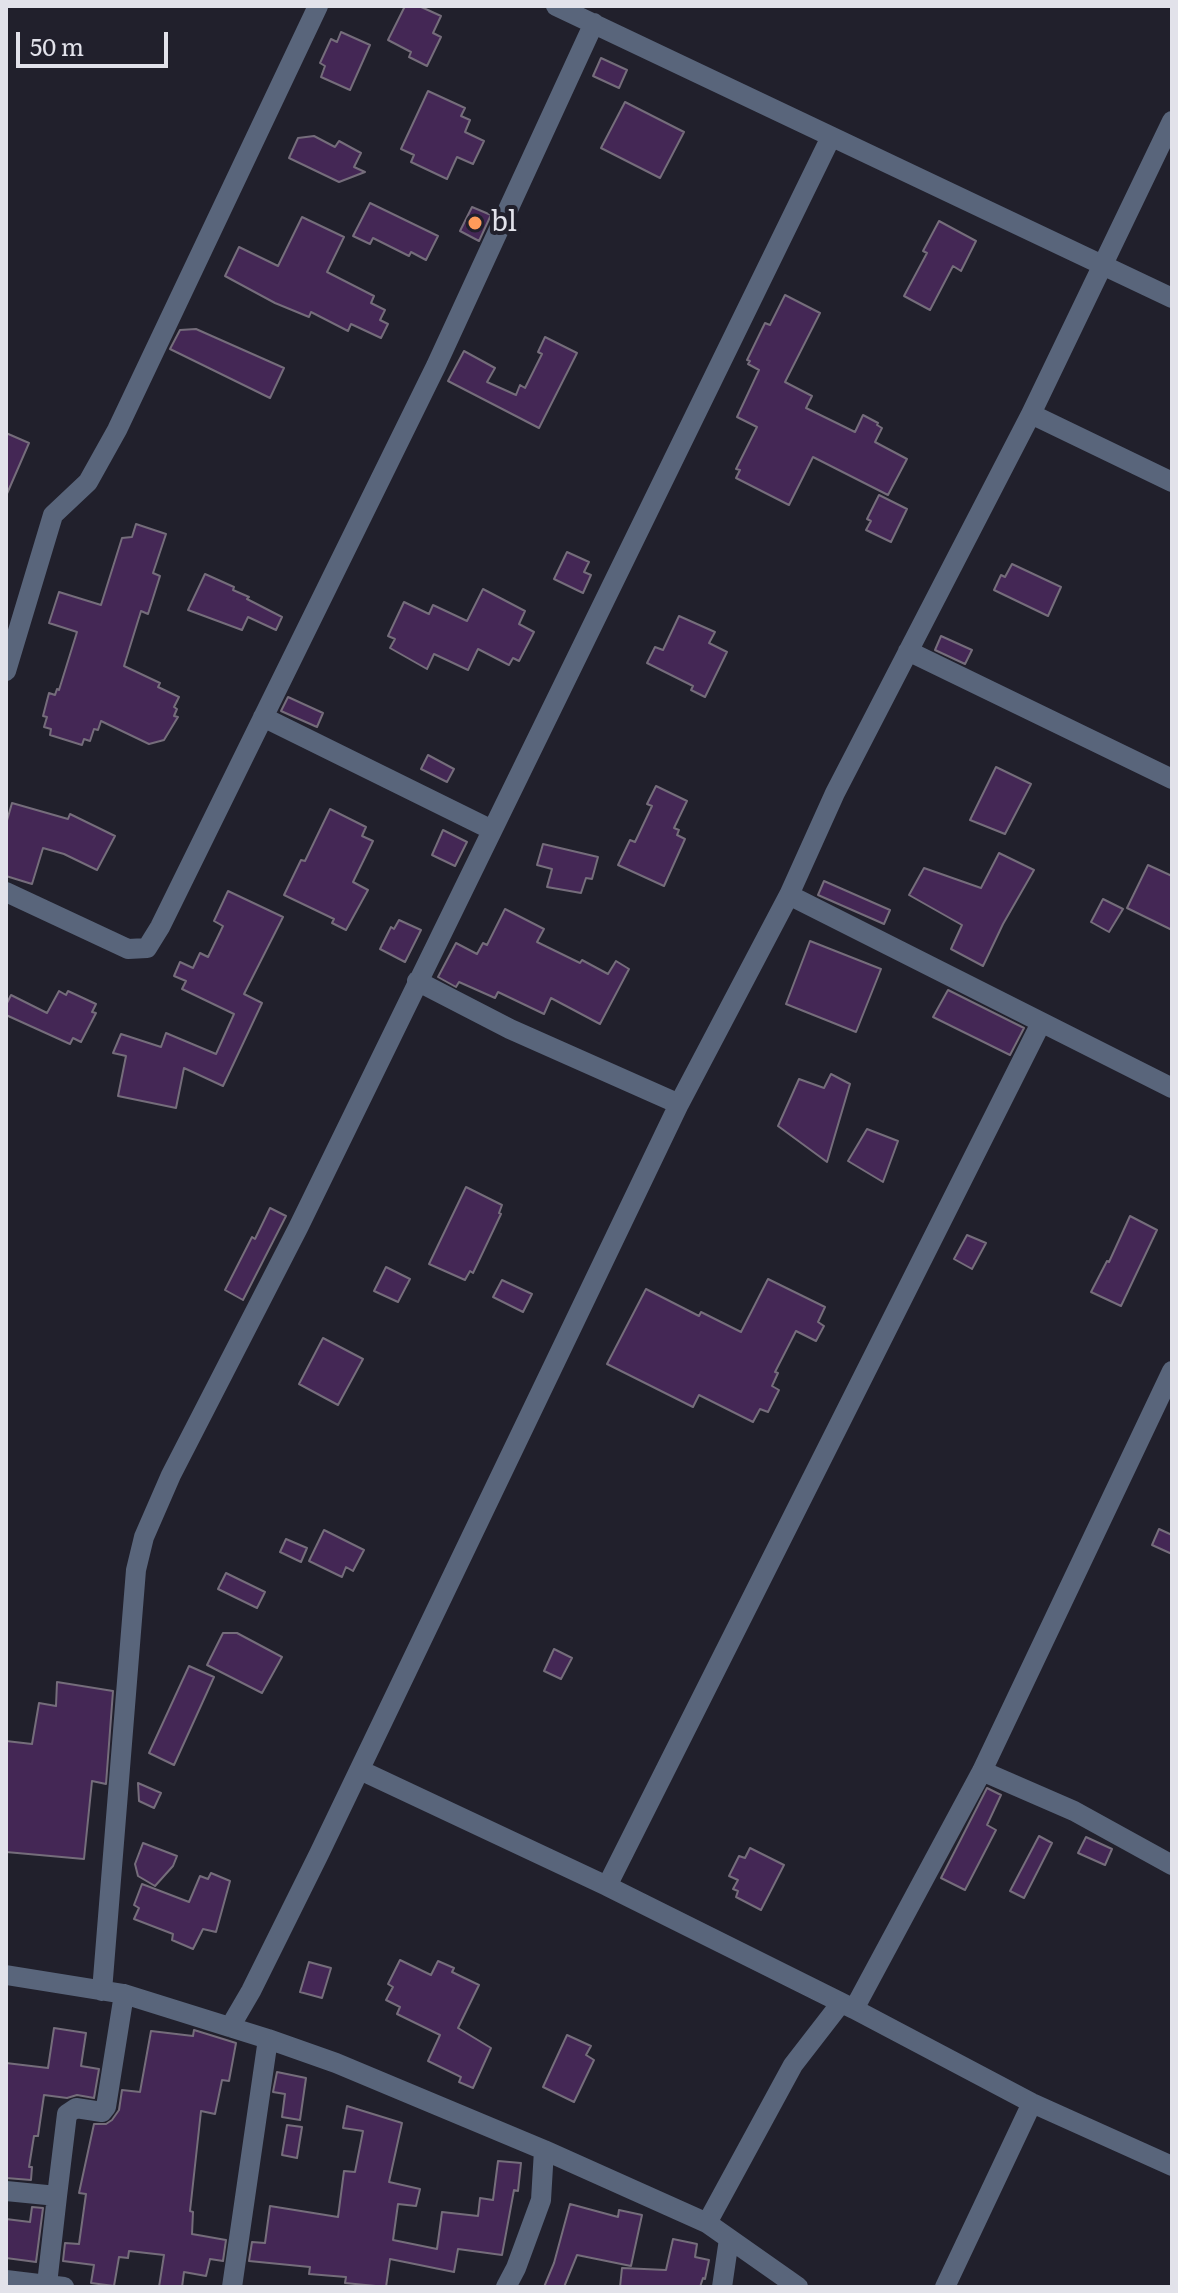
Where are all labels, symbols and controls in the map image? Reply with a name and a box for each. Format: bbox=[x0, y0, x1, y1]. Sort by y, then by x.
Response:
scale bar bbox=[20, 16, 172, 66]
text: 50 m bbox=[30, 28, 84, 63]
place label: bl bbox=[491, 206, 517, 240]
marker: bl bbox=[466, 214, 484, 232]

